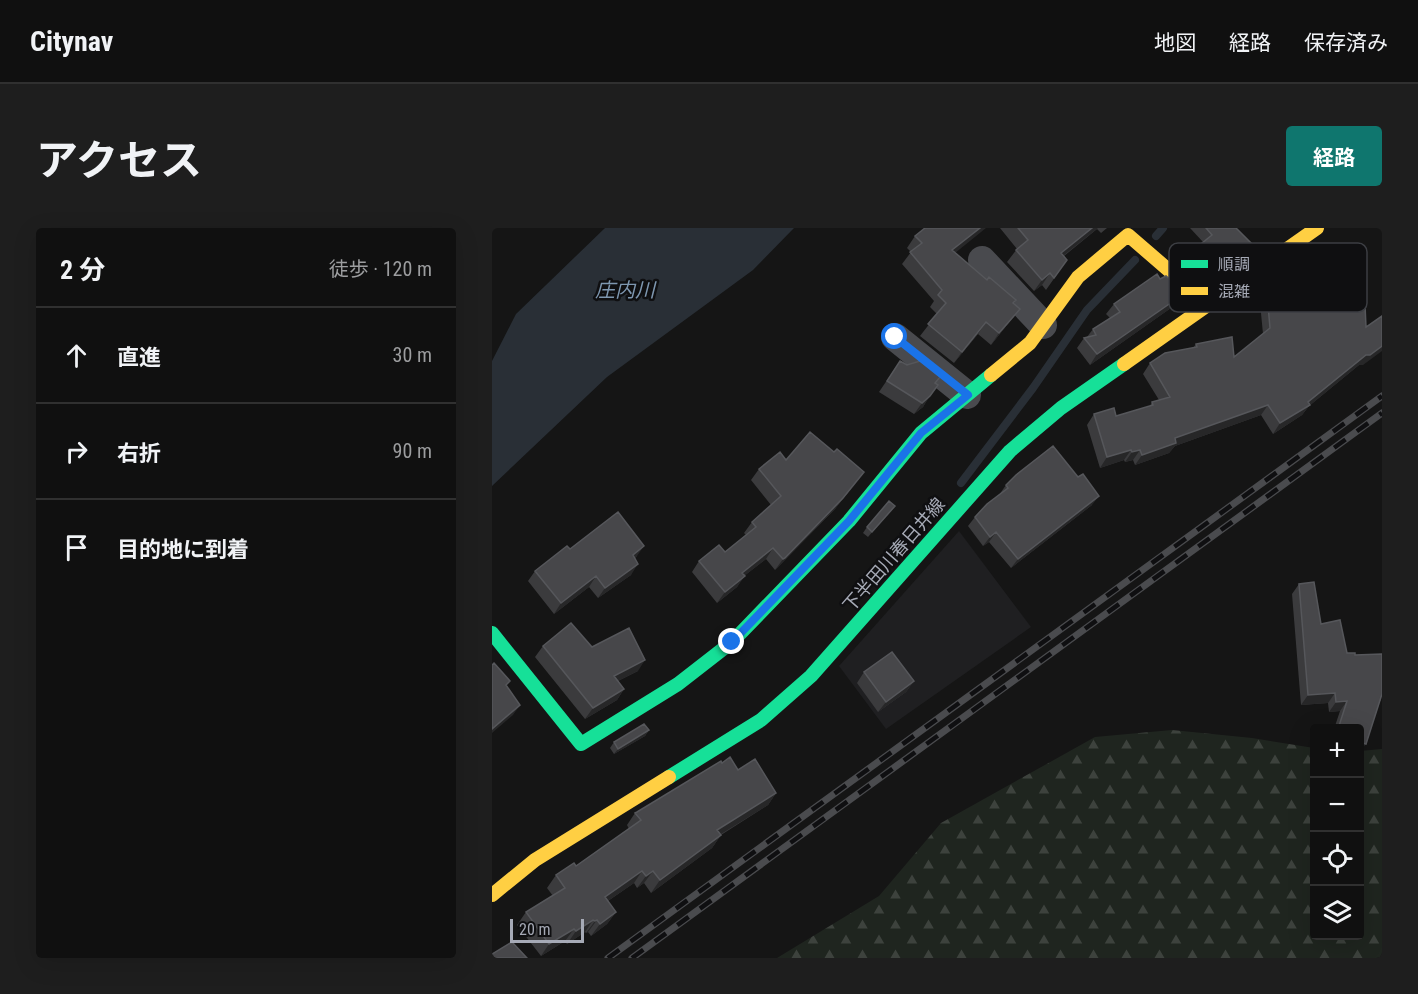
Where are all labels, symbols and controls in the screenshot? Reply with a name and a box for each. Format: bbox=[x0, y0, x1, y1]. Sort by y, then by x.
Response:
text: Citynav bbox=[30, 25, 113, 58]
text: 地図 bbox=[1154, 31, 1196, 55]
text: 経路 bbox=[1229, 31, 1271, 55]
text: 保存済み bbox=[1304, 31, 1388, 55]
button: 経路 bbox=[1286, 126, 1382, 186]
text: アクセス bbox=[36, 136, 202, 185]
legend bbox=[1169, 243, 1367, 312]
text: 2 分 bbox=[60, 255, 105, 285]
text: 順調 bbox=[1218, 255, 1250, 274]
text: 徒歩 · 120 m bbox=[329, 257, 432, 281]
water label: 庄内川 bbox=[595, 278, 657, 302]
text: 混雑 bbox=[1218, 282, 1250, 301]
route start bbox=[881, 323, 907, 349]
icon: ahead bbox=[60, 339, 93, 372]
text: 30 m bbox=[393, 343, 432, 367]
text: 直進 bbox=[117, 345, 161, 370]
icon: right bbox=[60, 435, 93, 468]
text: 90 m bbox=[393, 439, 432, 463]
text: 右折 bbox=[117, 441, 161, 466]
street label: 下半田川春日井線 bbox=[838, 493, 949, 616]
icon: arrive bbox=[60, 531, 93, 564]
text: 目的地に到着 bbox=[117, 537, 249, 562]
route end bbox=[718, 628, 744, 654]
map controls bbox=[1310, 724, 1364, 940]
button: + bbox=[1310, 724, 1364, 778]
button: − bbox=[1310, 778, 1364, 832]
button: locate bbox=[1310, 832, 1364, 886]
button: layers bbox=[1310, 886, 1364, 940]
scale bar bbox=[510, 916, 584, 944]
text: 20 m bbox=[519, 920, 551, 939]

